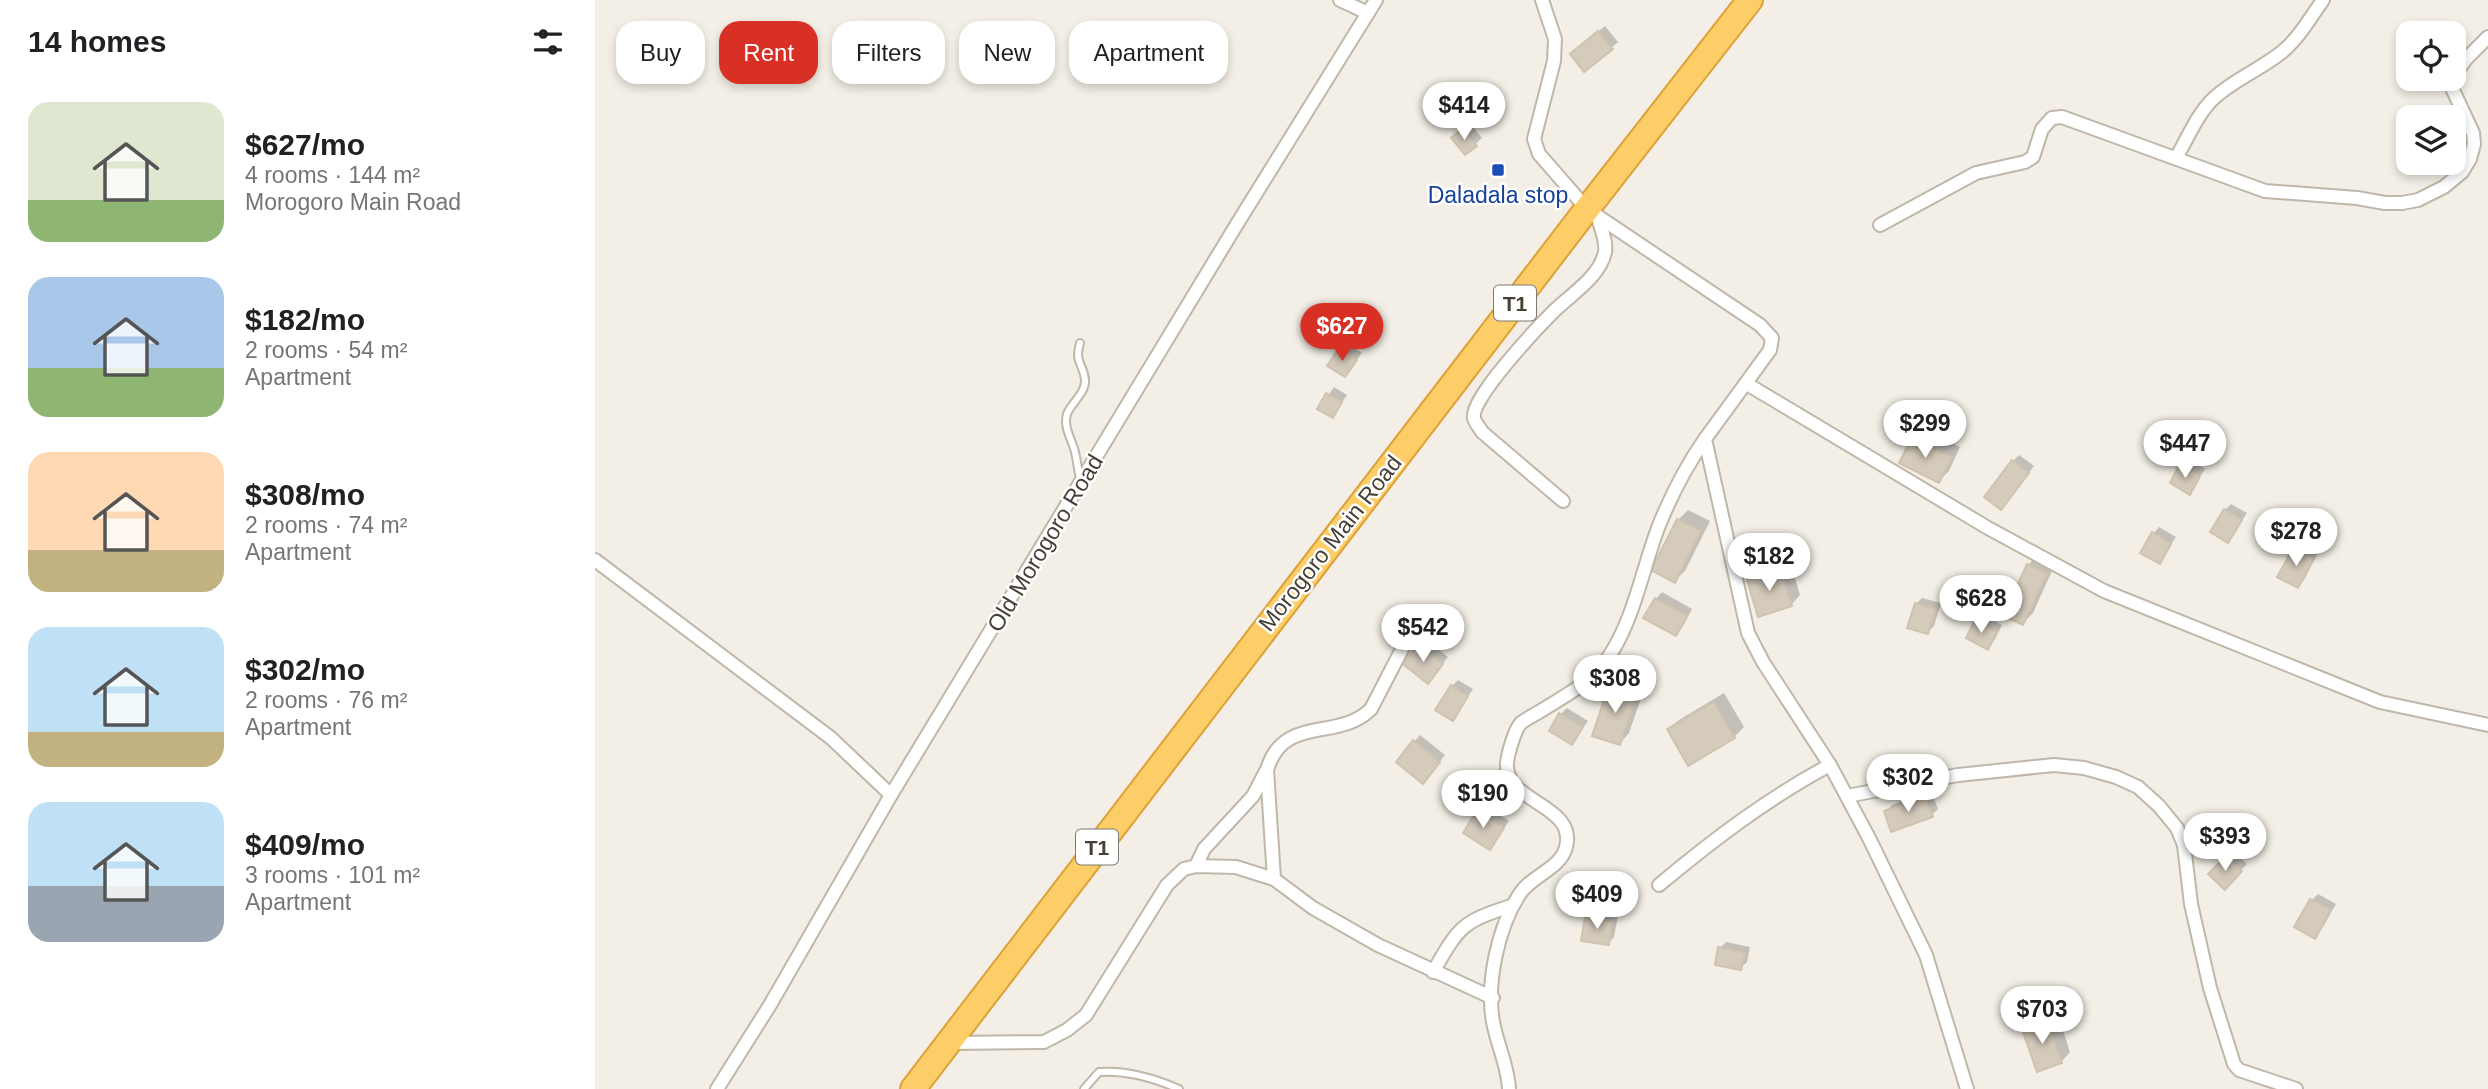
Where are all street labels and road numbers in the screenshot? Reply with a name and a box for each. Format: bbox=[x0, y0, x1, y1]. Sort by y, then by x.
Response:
road number: T1 bbox=[1494, 286, 1536, 320]
street label: Old Morogoro Road bbox=[982, 450, 1108, 636]
street label: Morogoro Main Road bbox=[1253, 450, 1407, 636]
road number: T1 bbox=[1076, 830, 1118, 864]

